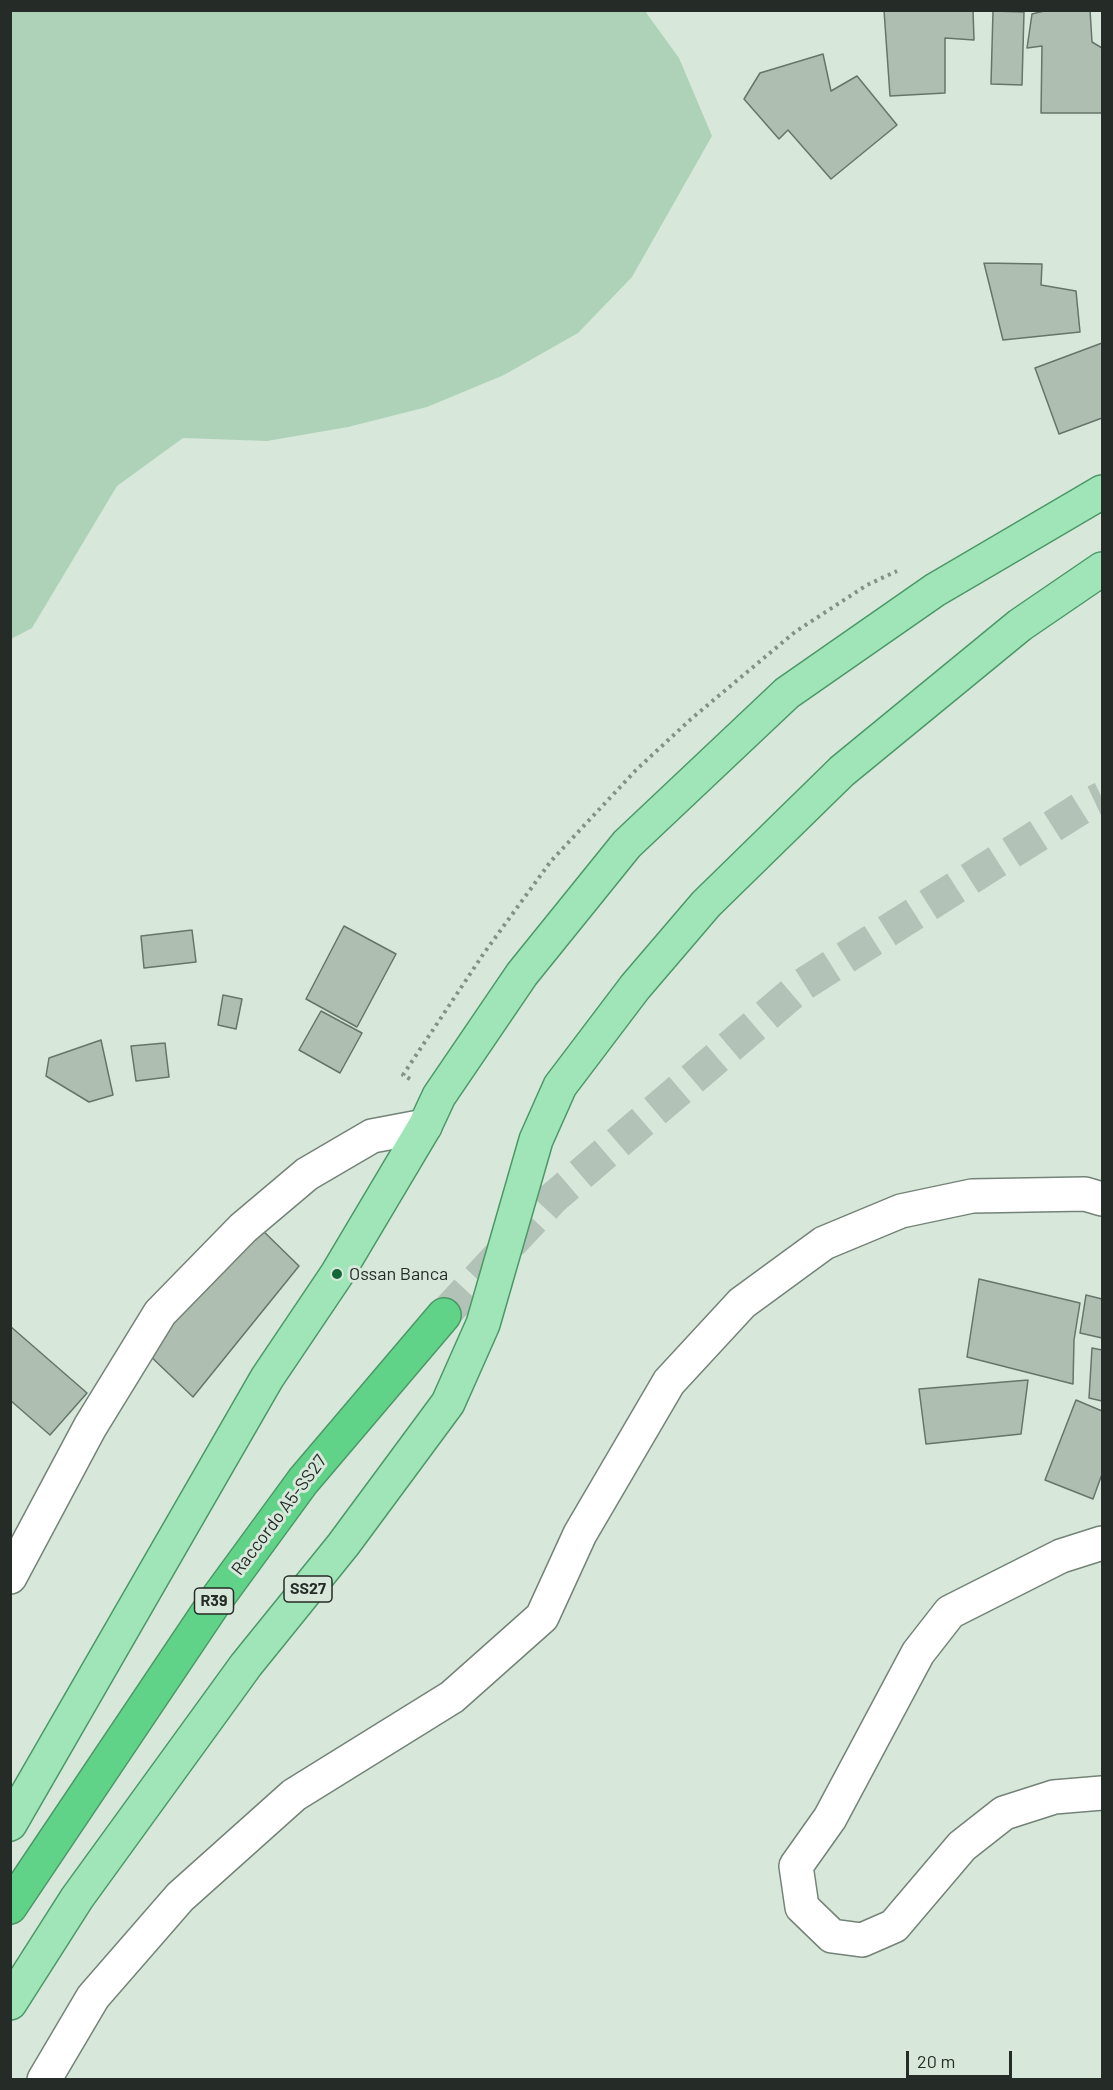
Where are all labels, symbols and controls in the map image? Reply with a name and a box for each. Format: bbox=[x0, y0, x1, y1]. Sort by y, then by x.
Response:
place label: Ossan Banca bbox=[349, 1263, 448, 1285]
marker: Ossan Banca bbox=[330, 1267, 344, 1281]
street label: Raccordo A5-SS27 bbox=[227, 1451, 331, 1579]
road number: SS27 bbox=[284, 1576, 332, 1602]
road number: R39 bbox=[194, 1588, 234, 1614]
scale bar bbox=[909, 2039, 1016, 2077]
text: 20 m bbox=[917, 2050, 955, 2072]

